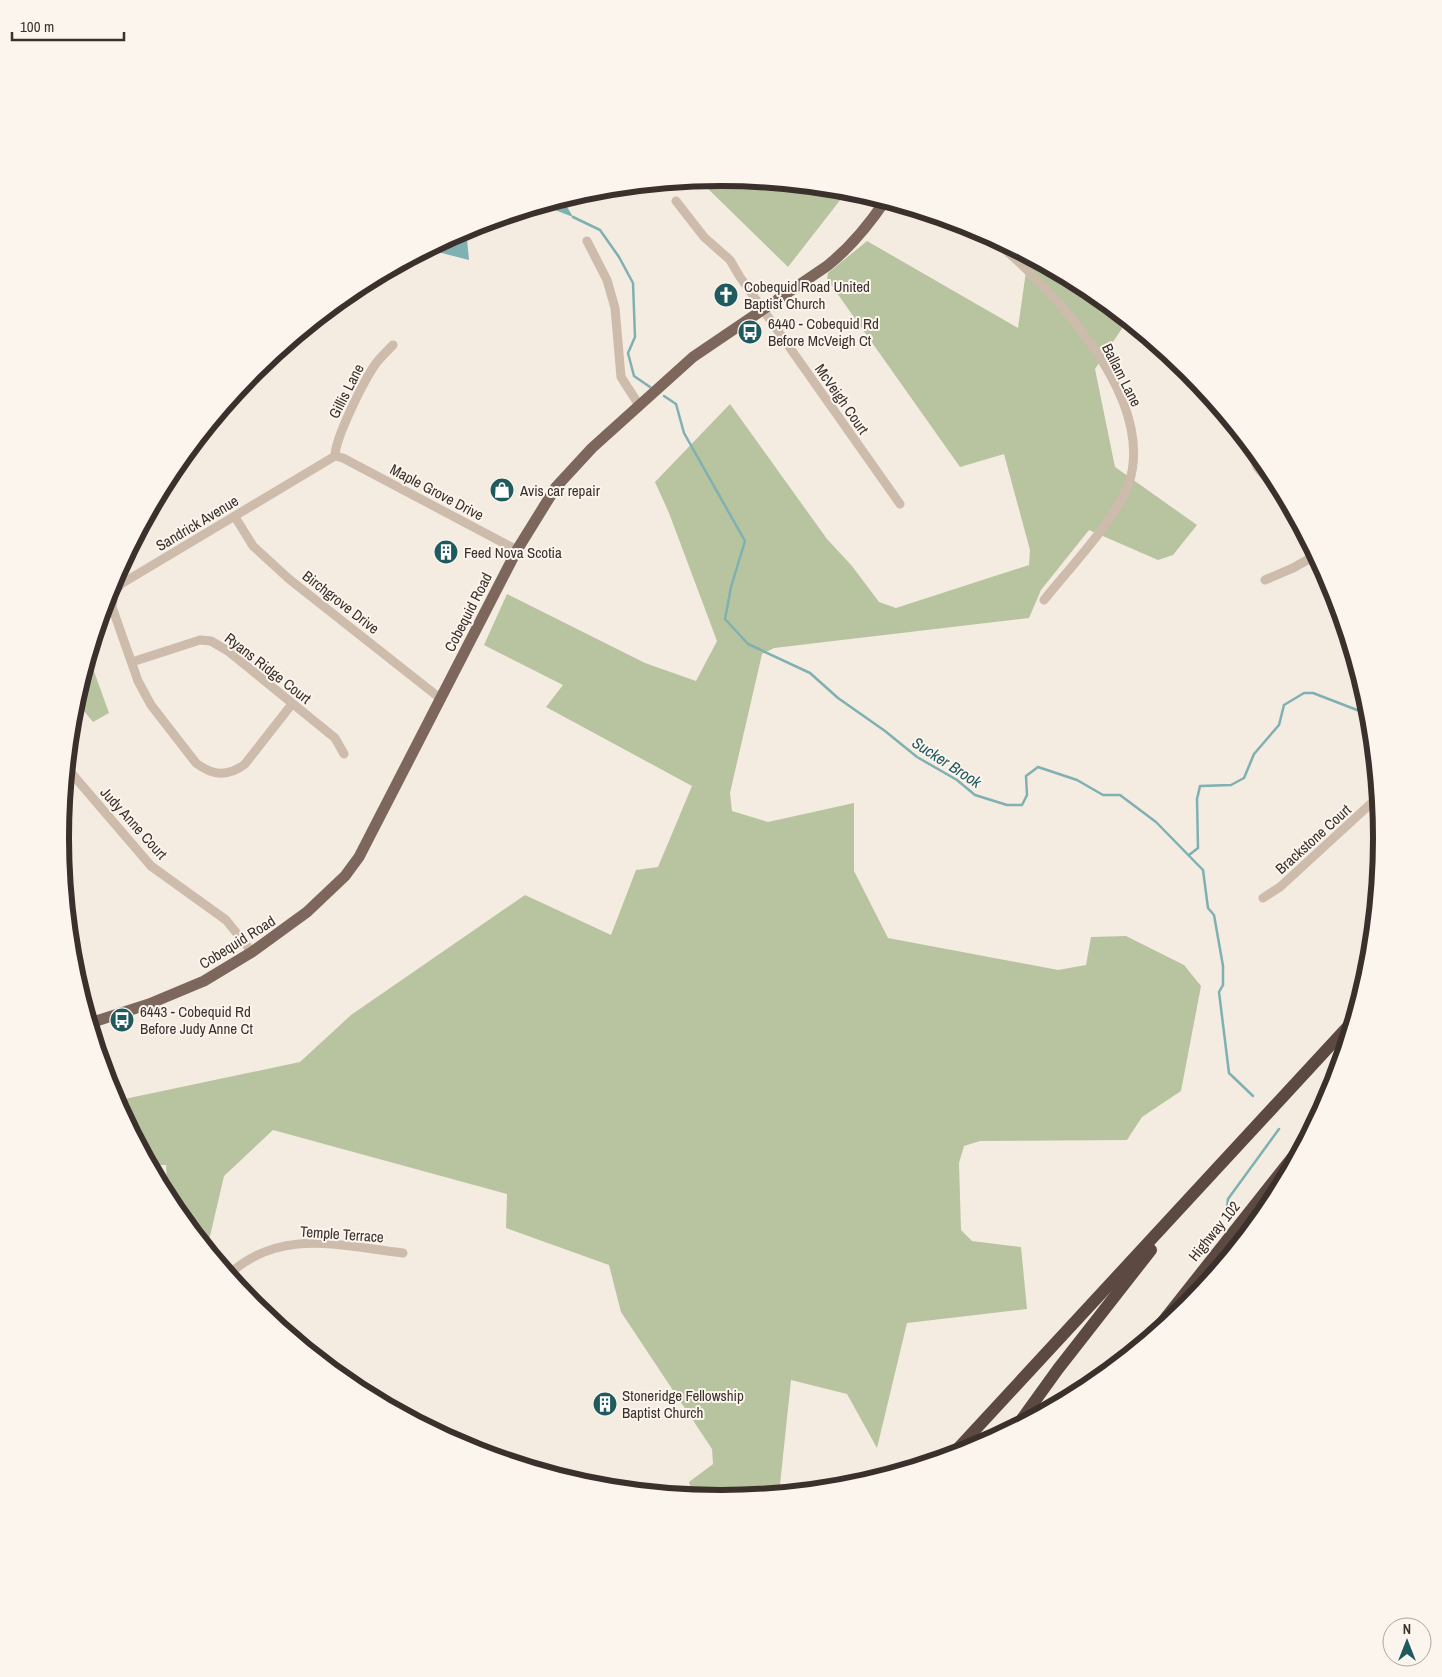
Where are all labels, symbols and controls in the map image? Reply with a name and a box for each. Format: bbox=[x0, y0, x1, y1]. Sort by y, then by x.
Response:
scale bar bbox=[12, 10, 125, 42]
text: 100 m bbox=[20, 16, 54, 37]
place label: Cobequid Road United Baptist Church bbox=[744, 276, 870, 314]
church icon: Cobequid Road United Baptist Church bbox=[713, 282, 739, 308]
place label: 6440 - Cobequid Rd Before McVeigh Ct bbox=[768, 313, 879, 351]
bus stop icon: 6440 - Cobequid Rd Before McVeigh Ct bbox=[737, 319, 763, 345]
street label: Ballam Lane bbox=[1097, 340, 1147, 410]
street label: Gillis Lane bbox=[323, 360, 369, 422]
street label: McVeigh Court bbox=[810, 360, 874, 439]
street label: Maple Grove Drive bbox=[387, 458, 488, 526]
shop icon: Avis car repair bbox=[489, 477, 515, 503]
place label: Avis car repair bbox=[519, 480, 600, 501]
street label: Sandrick Avenue bbox=[152, 490, 242, 556]
building icon: Feed Nova Scotia bbox=[433, 539, 459, 565]
place label: Feed Nova Scotia bbox=[464, 542, 562, 563]
street label: Birchgrove Drive bbox=[298, 565, 384, 639]
street label: Cobequid Road bbox=[439, 569, 497, 655]
street label: Ryans Ridge Court bbox=[220, 628, 316, 709]
water label: Sucker Brook bbox=[908, 731, 986, 793]
street label: Judy Anne Court bbox=[96, 782, 173, 864]
street label: Brackstone Court bbox=[1271, 799, 1356, 879]
street label: Cobequid Road bbox=[195, 910, 279, 974]
place label: 6443 - Cobequid Rd Before Judy Anne Ct bbox=[140, 1001, 253, 1039]
bus stop icon: 6443 - Cobequid Rd Before Judy Anne Ct bbox=[109, 1007, 135, 1033]
street label: Highway 102 bbox=[1183, 1196, 1245, 1266]
street label: Temple Terrace bbox=[299, 1221, 385, 1247]
place label: Stoneridge Fellowship Baptist Church bbox=[622, 1385, 744, 1423]
building icon: Stoneridge Fellowship Baptist Church bbox=[592, 1391, 618, 1417]
north arrow bbox=[1382, 1617, 1432, 1667]
text: N bbox=[1403, 1620, 1411, 1638]

